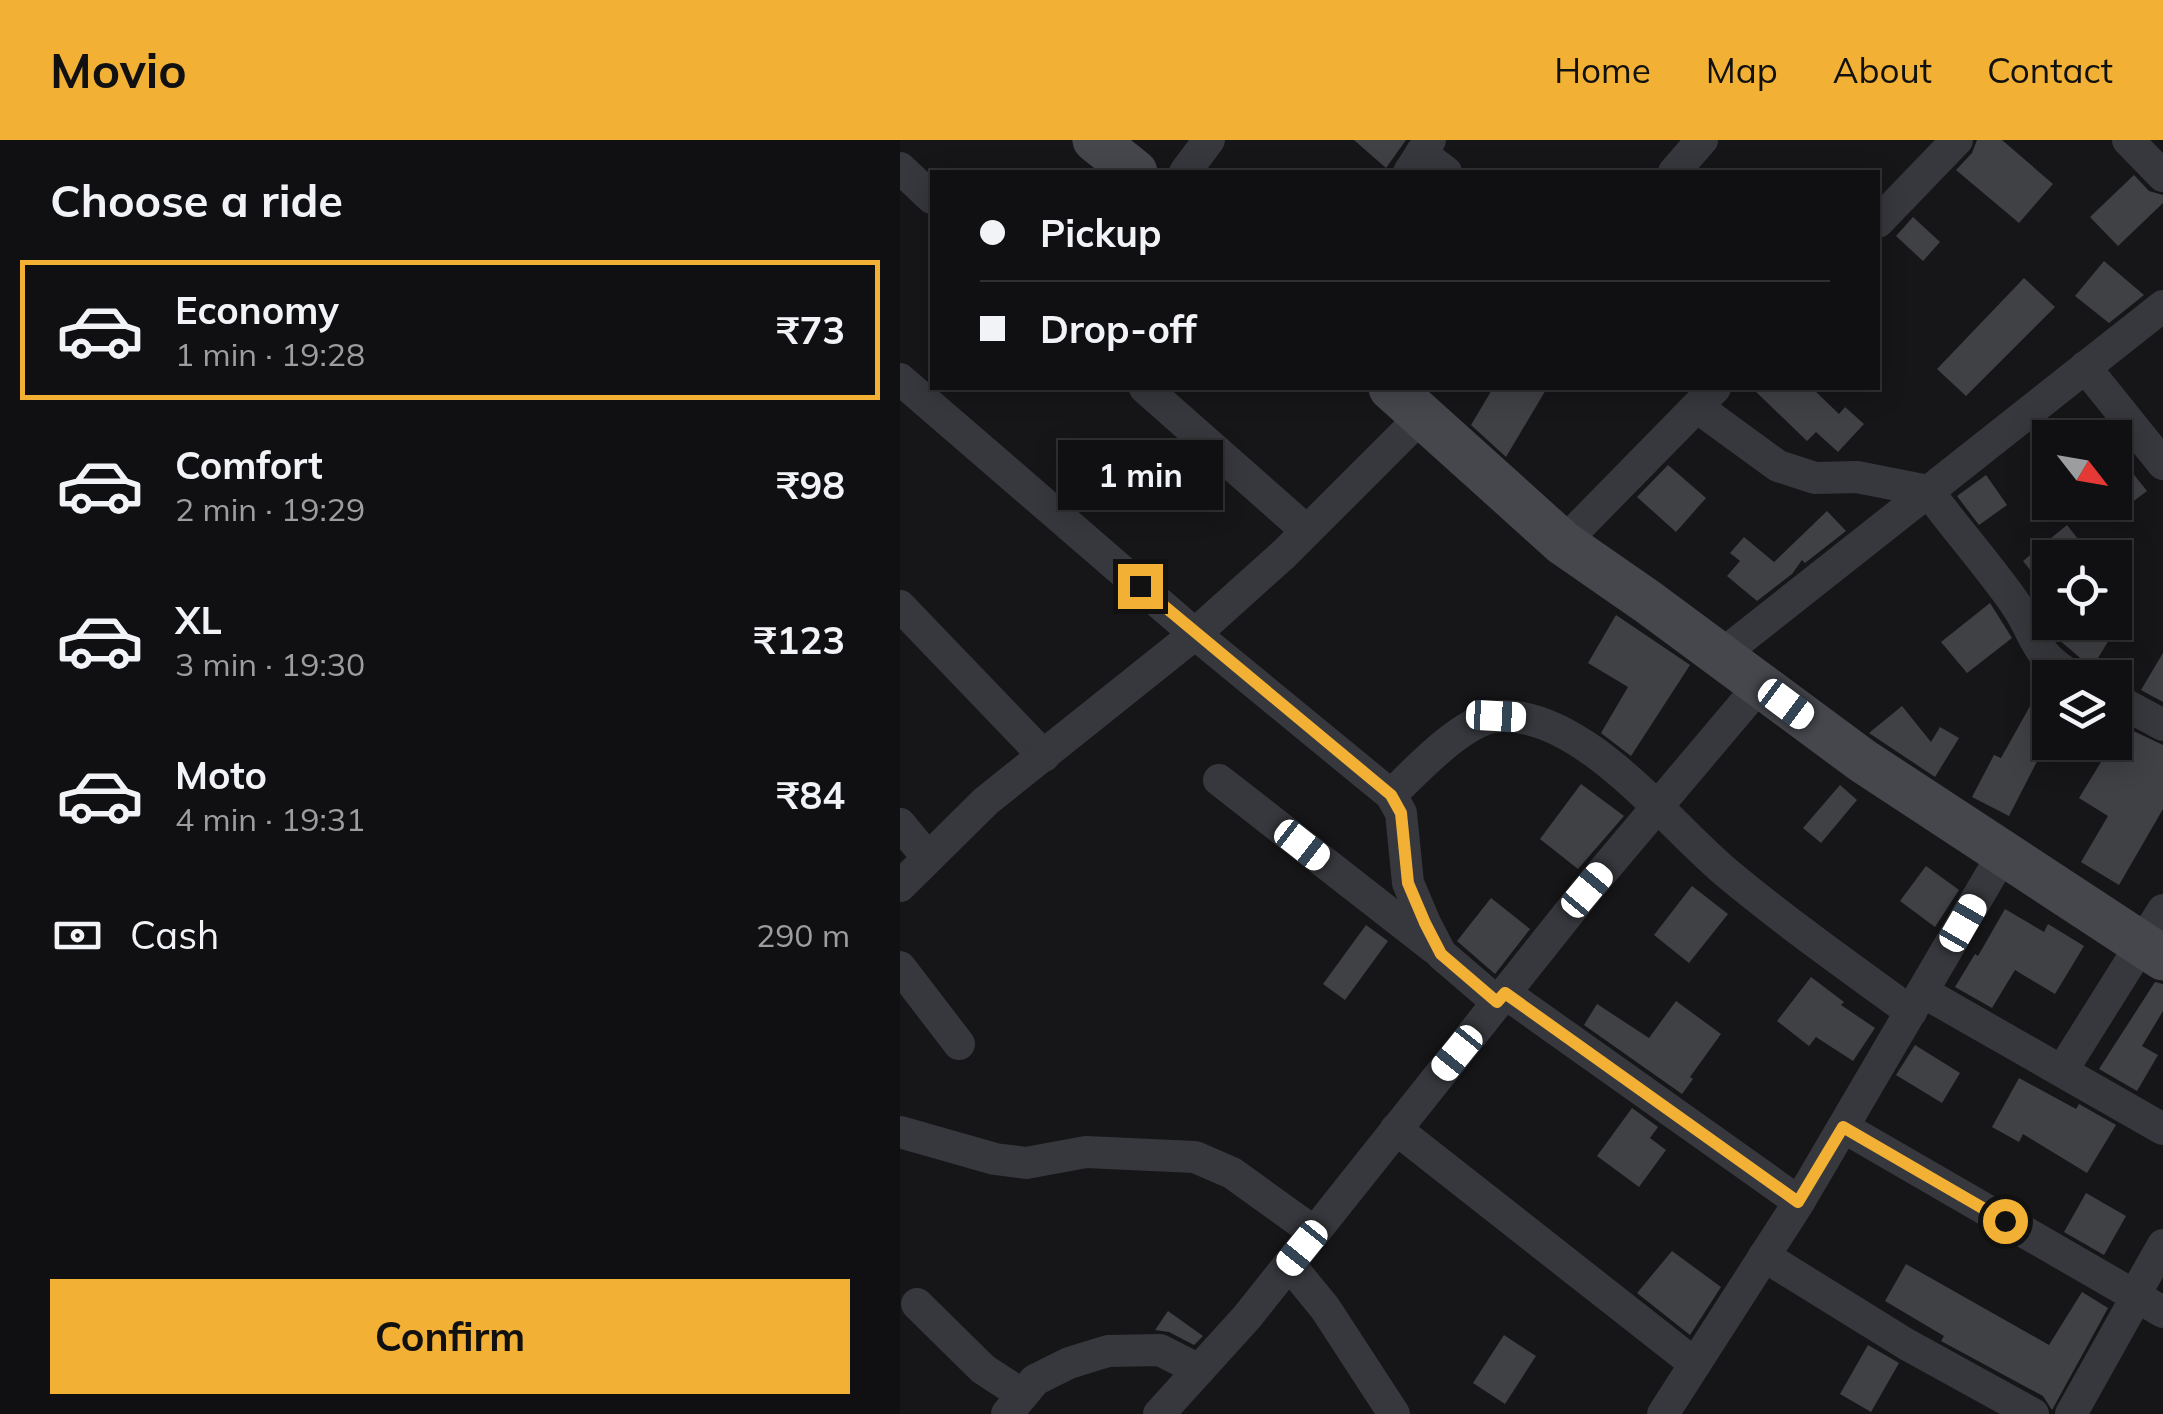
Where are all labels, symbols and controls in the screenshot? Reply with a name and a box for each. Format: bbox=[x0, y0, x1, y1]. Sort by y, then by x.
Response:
text: Movio bbox=[50, 40, 187, 100]
text: Home bbox=[1554, 48, 1651, 92]
text: Map bbox=[1706, 48, 1778, 92]
text: About bbox=[1833, 48, 1932, 92]
text: Contact bbox=[1987, 48, 2113, 92]
text: Choose a ride bbox=[50, 172, 343, 228]
text: Pickup bbox=[1040, 209, 1162, 257]
icon: car bbox=[55, 285, 145, 375]
text: Economy bbox=[175, 286, 339, 334]
text: Drop-off bbox=[1040, 305, 1197, 353]
text: ₹73 bbox=[777, 306, 845, 354]
text: 1 min · 19:28 bbox=[175, 334, 365, 374]
north arrow bbox=[2032, 420, 2132, 520]
map controls bbox=[2032, 420, 2132, 760]
icon: car bbox=[55, 440, 145, 530]
text: Comfort bbox=[175, 441, 323, 489]
callout: 1 min bbox=[1058, 441, 1222, 511]
text: 1 min bbox=[1098, 455, 1183, 495]
text: ₹98 bbox=[777, 461, 845, 509]
text: 2 min · 19:29 bbox=[175, 489, 365, 529]
button: locate bbox=[2032, 540, 2132, 640]
route end bbox=[1118, 564, 1163, 609]
icon: car bbox=[55, 595, 145, 685]
text: XL bbox=[175, 596, 222, 644]
text: ₹123 bbox=[754, 616, 845, 664]
text: 3 min · 19:30 bbox=[175, 644, 365, 684]
button: layers bbox=[2032, 660, 2132, 760]
car bbox=[1753, 674, 1819, 734]
car bbox=[1465, 699, 1527, 733]
icon: car bbox=[55, 750, 145, 840]
text: Moto bbox=[175, 751, 267, 799]
text: ₹84 bbox=[777, 771, 845, 819]
text: 4 min · 19:31 bbox=[175, 799, 365, 839]
car bbox=[1269, 815, 1335, 875]
car bbox=[1556, 857, 1618, 923]
car bbox=[1935, 890, 1991, 956]
icon: cash bbox=[50, 908, 105, 963]
text: Cash bbox=[130, 911, 219, 959]
text: 290 m bbox=[756, 915, 850, 955]
car bbox=[1426, 1020, 1488, 1086]
route start bbox=[1983, 1199, 2028, 1244]
car bbox=[1271, 1215, 1333, 1281]
button: Confirm bbox=[50, 1279, 850, 1394]

